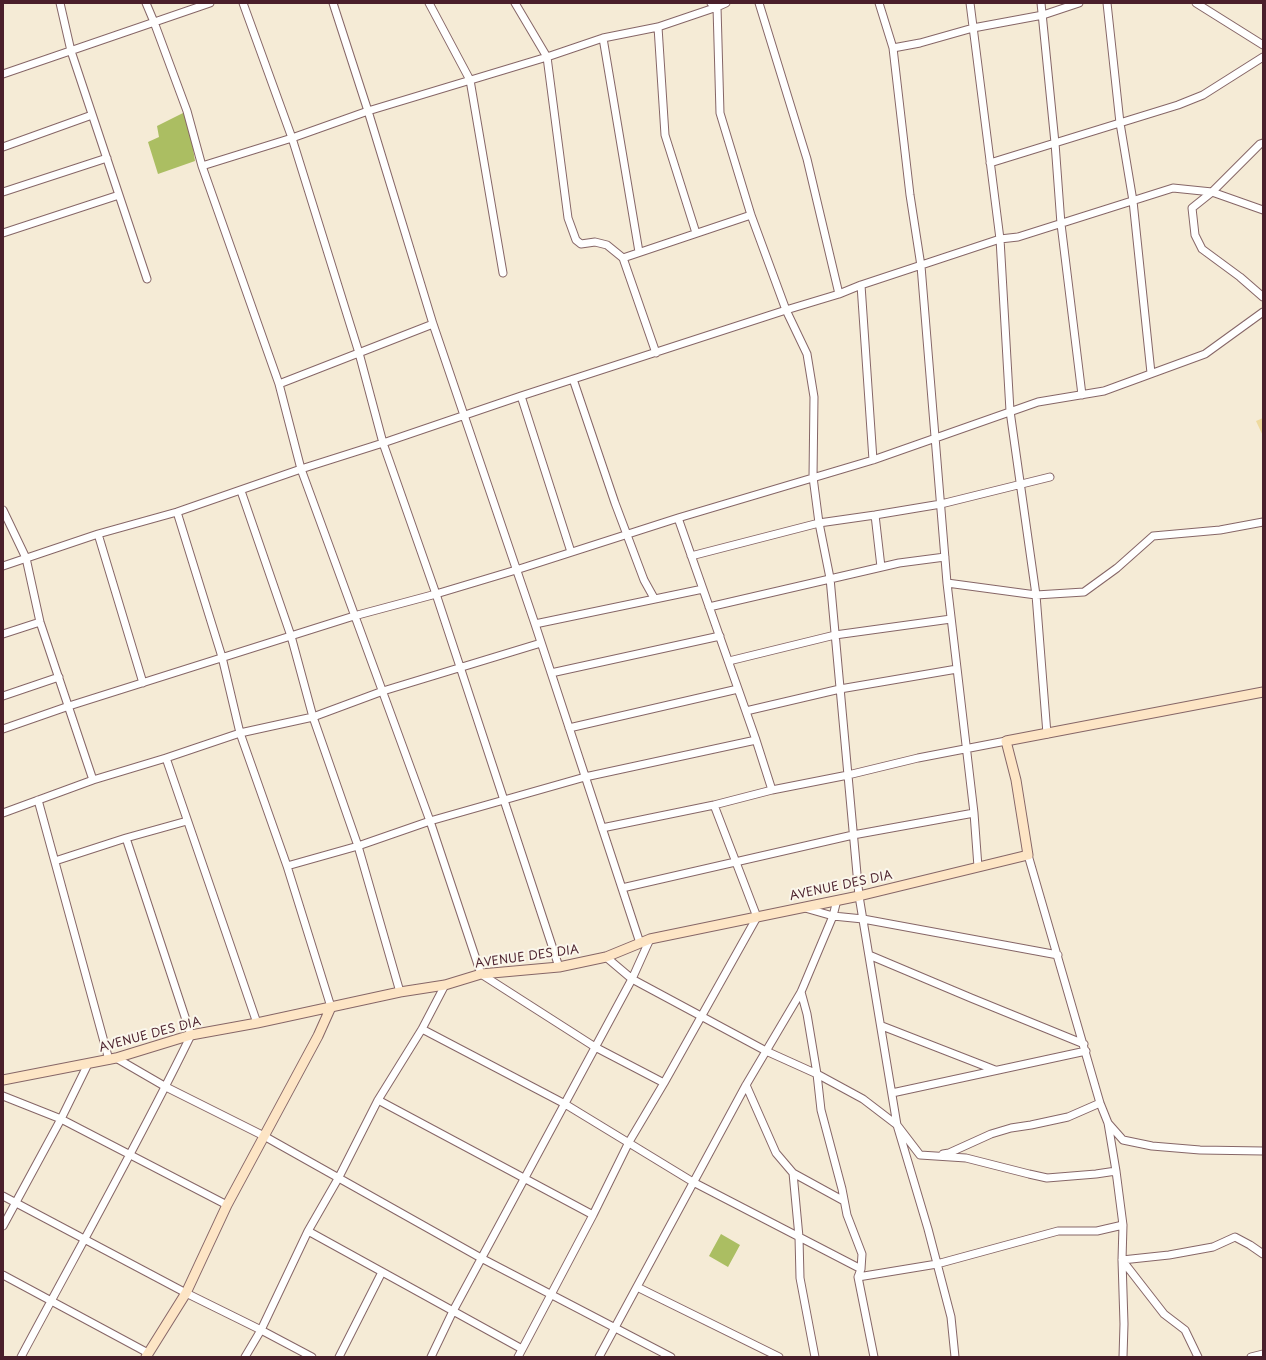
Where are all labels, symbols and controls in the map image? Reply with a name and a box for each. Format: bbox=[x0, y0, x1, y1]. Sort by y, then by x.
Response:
street label: AVENUE DES DIA bbox=[788, 868, 894, 904]
street label: AVENUE DES DIA bbox=[474, 943, 580, 971]
street label: AVENUE DES DIA bbox=[98, 1014, 202, 1056]

